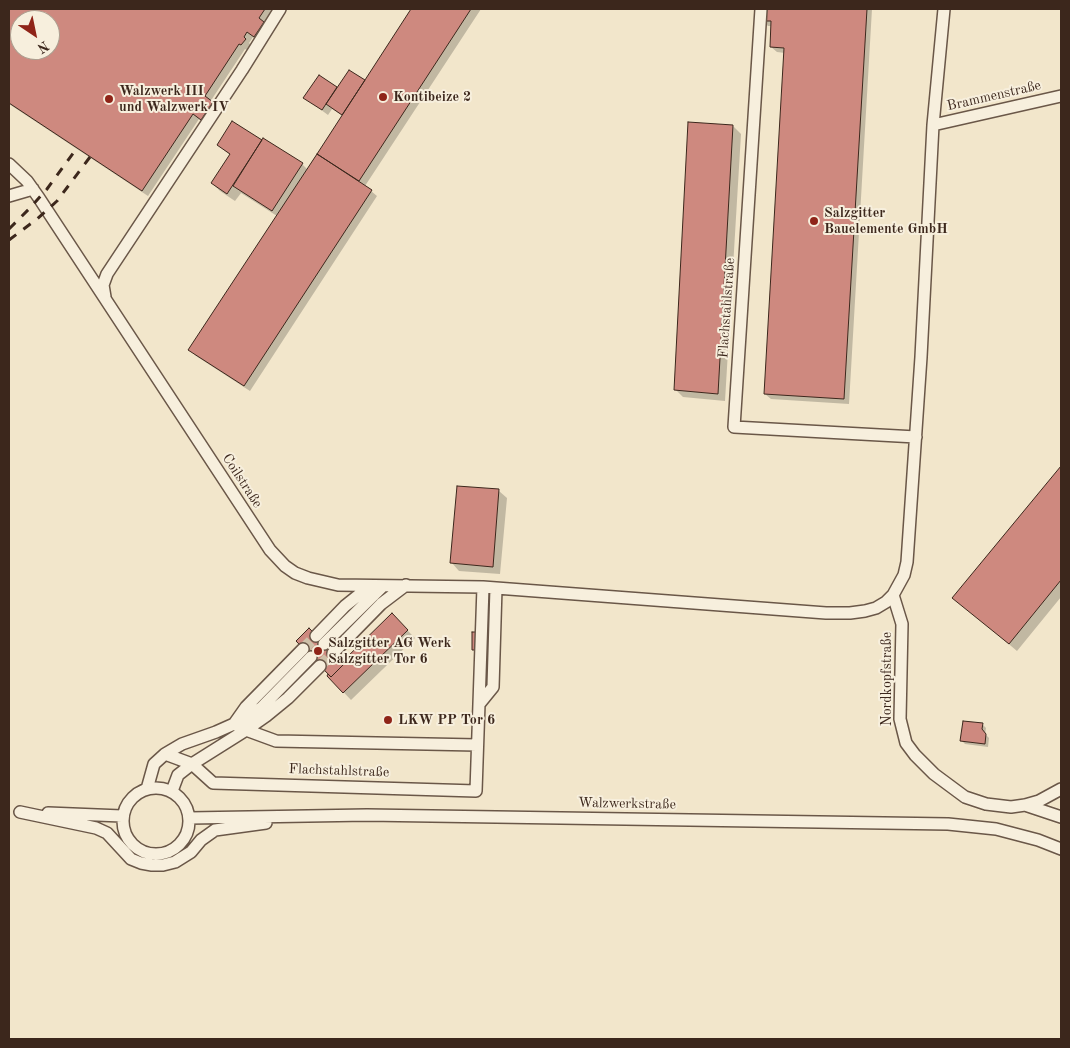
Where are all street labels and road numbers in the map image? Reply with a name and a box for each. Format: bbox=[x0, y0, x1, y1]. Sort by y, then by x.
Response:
street label: Brammenstraße bbox=[945, 77, 1043, 115]
street label: Flachstahlstraße bbox=[715, 257, 739, 359]
street label: Coilstraße bbox=[218, 451, 266, 511]
street label: Nordkopfstraße bbox=[879, 632, 895, 726]
street label: Flachstahlstraße bbox=[288, 761, 390, 781]
street label: Walzwerkstraße bbox=[578, 795, 676, 813]

